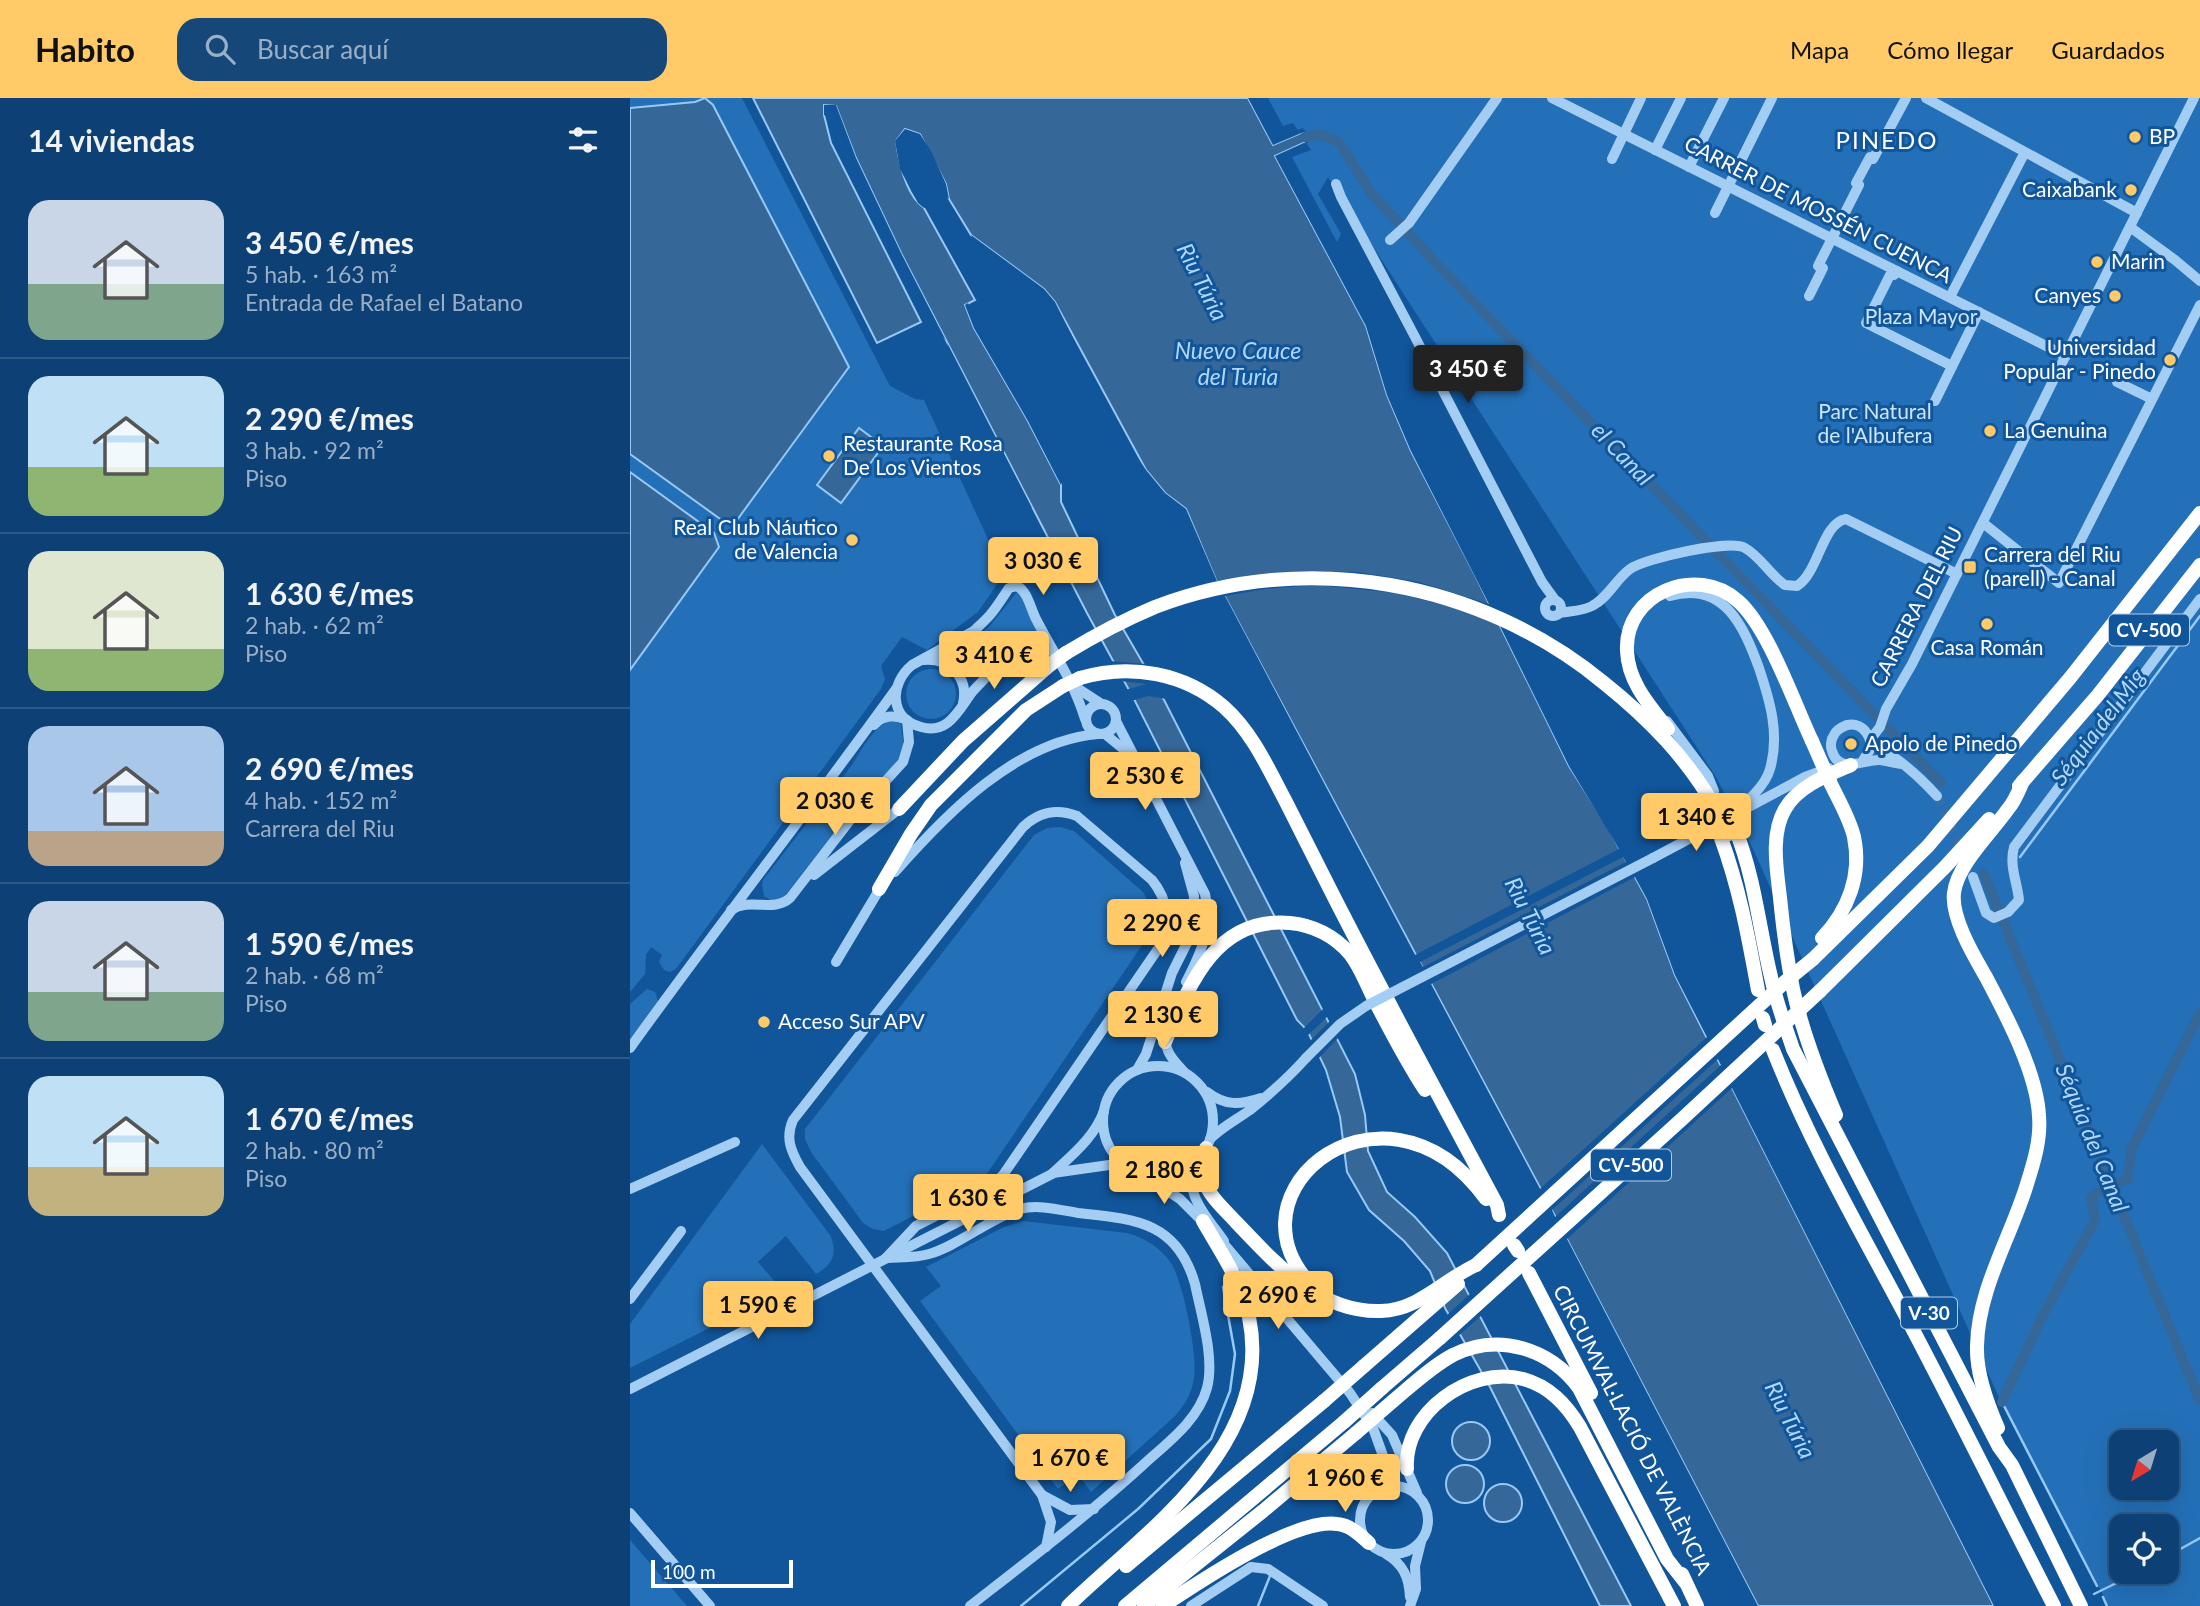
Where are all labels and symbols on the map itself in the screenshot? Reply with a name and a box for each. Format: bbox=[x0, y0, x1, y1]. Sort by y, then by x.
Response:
place label: BP bbox=[2149, 123, 2175, 148]
district label: PINEDO bbox=[1836, 125, 1938, 154]
marker: BP bbox=[2127, 129, 2143, 145]
street label: CARRER DE MOSSÉN CUENCA bbox=[1681, 130, 1957, 288]
place label: Caixabank bbox=[2022, 176, 2117, 201]
marker: Caixabank bbox=[2123, 182, 2139, 198]
water label: Riu Túria bbox=[1172, 238, 1234, 325]
place label: Marin bbox=[2111, 248, 2165, 273]
marker: Marin bbox=[2089, 254, 2105, 270]
place label: Canyes bbox=[2034, 282, 2101, 307]
marker: Canyes bbox=[2107, 288, 2123, 304]
park label: Plaza Mayor bbox=[1865, 303, 1978, 328]
place label: Universidad Popular - Pinedo bbox=[2003, 334, 2156, 383]
water label: Nuevo Cauce del Turia bbox=[1175, 336, 1301, 390]
pin: 3 450 € bbox=[1403, 345, 1533, 405]
marker: Universidad Popular - Pinedo bbox=[2162, 352, 2178, 368]
park label: Parc Natural de l'Albufera bbox=[1818, 398, 1932, 447]
water label: el Canal bbox=[1586, 416, 1659, 491]
place label: La Genuina bbox=[2004, 417, 2108, 442]
marker: La Genuina bbox=[1982, 423, 1998, 439]
place label: Restaurante Rosa De Los Vientos bbox=[843, 430, 1003, 479]
marker: Restaurante Rosa De Los Vientos bbox=[821, 448, 837, 464]
place label: Real Club Náutico de Valencia bbox=[673, 514, 838, 563]
street label: CARRERA DEL RIU bbox=[1864, 522, 1967, 691]
marker: Real Club Náutico de Valencia bbox=[844, 532, 860, 548]
pin: 3 030 € bbox=[978, 538, 1108, 597]
place label: Carrera del Riu (parell) - Canal bbox=[1984, 541, 2121, 590]
marker: Carrera del Riu (parell) - Canal bbox=[1962, 559, 1978, 575]
road number: CV-500 bbox=[2109, 614, 2189, 646]
marker: Casa Román bbox=[1979, 616, 1995, 632]
pin: 3 410 € bbox=[929, 632, 1059, 691]
place label: Casa Román bbox=[1930, 634, 2044, 659]
water label: Séquia del Mig bbox=[2044, 662, 2151, 790]
place label: Apolo de Pinedo bbox=[1865, 730, 2017, 755]
marker: Apolo de Pinedo bbox=[1843, 736, 1859, 752]
pin: 2 530 € bbox=[1080, 752, 1210, 812]
pin: 2 030 € bbox=[770, 778, 900, 837]
pin: 1 340 € bbox=[1631, 794, 1761, 853]
water label: Riu Túria bbox=[1500, 872, 1562, 959]
pin: 2 290 € bbox=[1097, 900, 1227, 959]
pin: 2 130 € bbox=[1098, 992, 1228, 1051]
place label: Acceso Sur APV bbox=[778, 1008, 925, 1033]
marker: Acceso Sur APV bbox=[756, 1014, 772, 1030]
water label: Séquia del Canal bbox=[2050, 1059, 2135, 1216]
pin: 2 180 € bbox=[1099, 1146, 1229, 1206]
road number: CV-500 bbox=[1591, 1149, 1671, 1180]
pin: 1 630 € bbox=[903, 1174, 1033, 1234]
pin: 2 690 € bbox=[1213, 1272, 1343, 1331]
street label: CIRCUMVAL·LACIÓ DE VALÈNCIA bbox=[1549, 1280, 1718, 1579]
pin: 1 590 € bbox=[693, 1282, 823, 1341]
road number: V-30 bbox=[1901, 1298, 1957, 1329]
water label: Riu Túria bbox=[1760, 1376, 1822, 1463]
north arrow bbox=[2109, 1430, 2179, 1500]
pin: 1 670 € bbox=[1005, 1434, 1135, 1494]
pin: 1 960 € bbox=[1280, 1454, 1410, 1514]
scale bar bbox=[651, 1557, 793, 1589]

